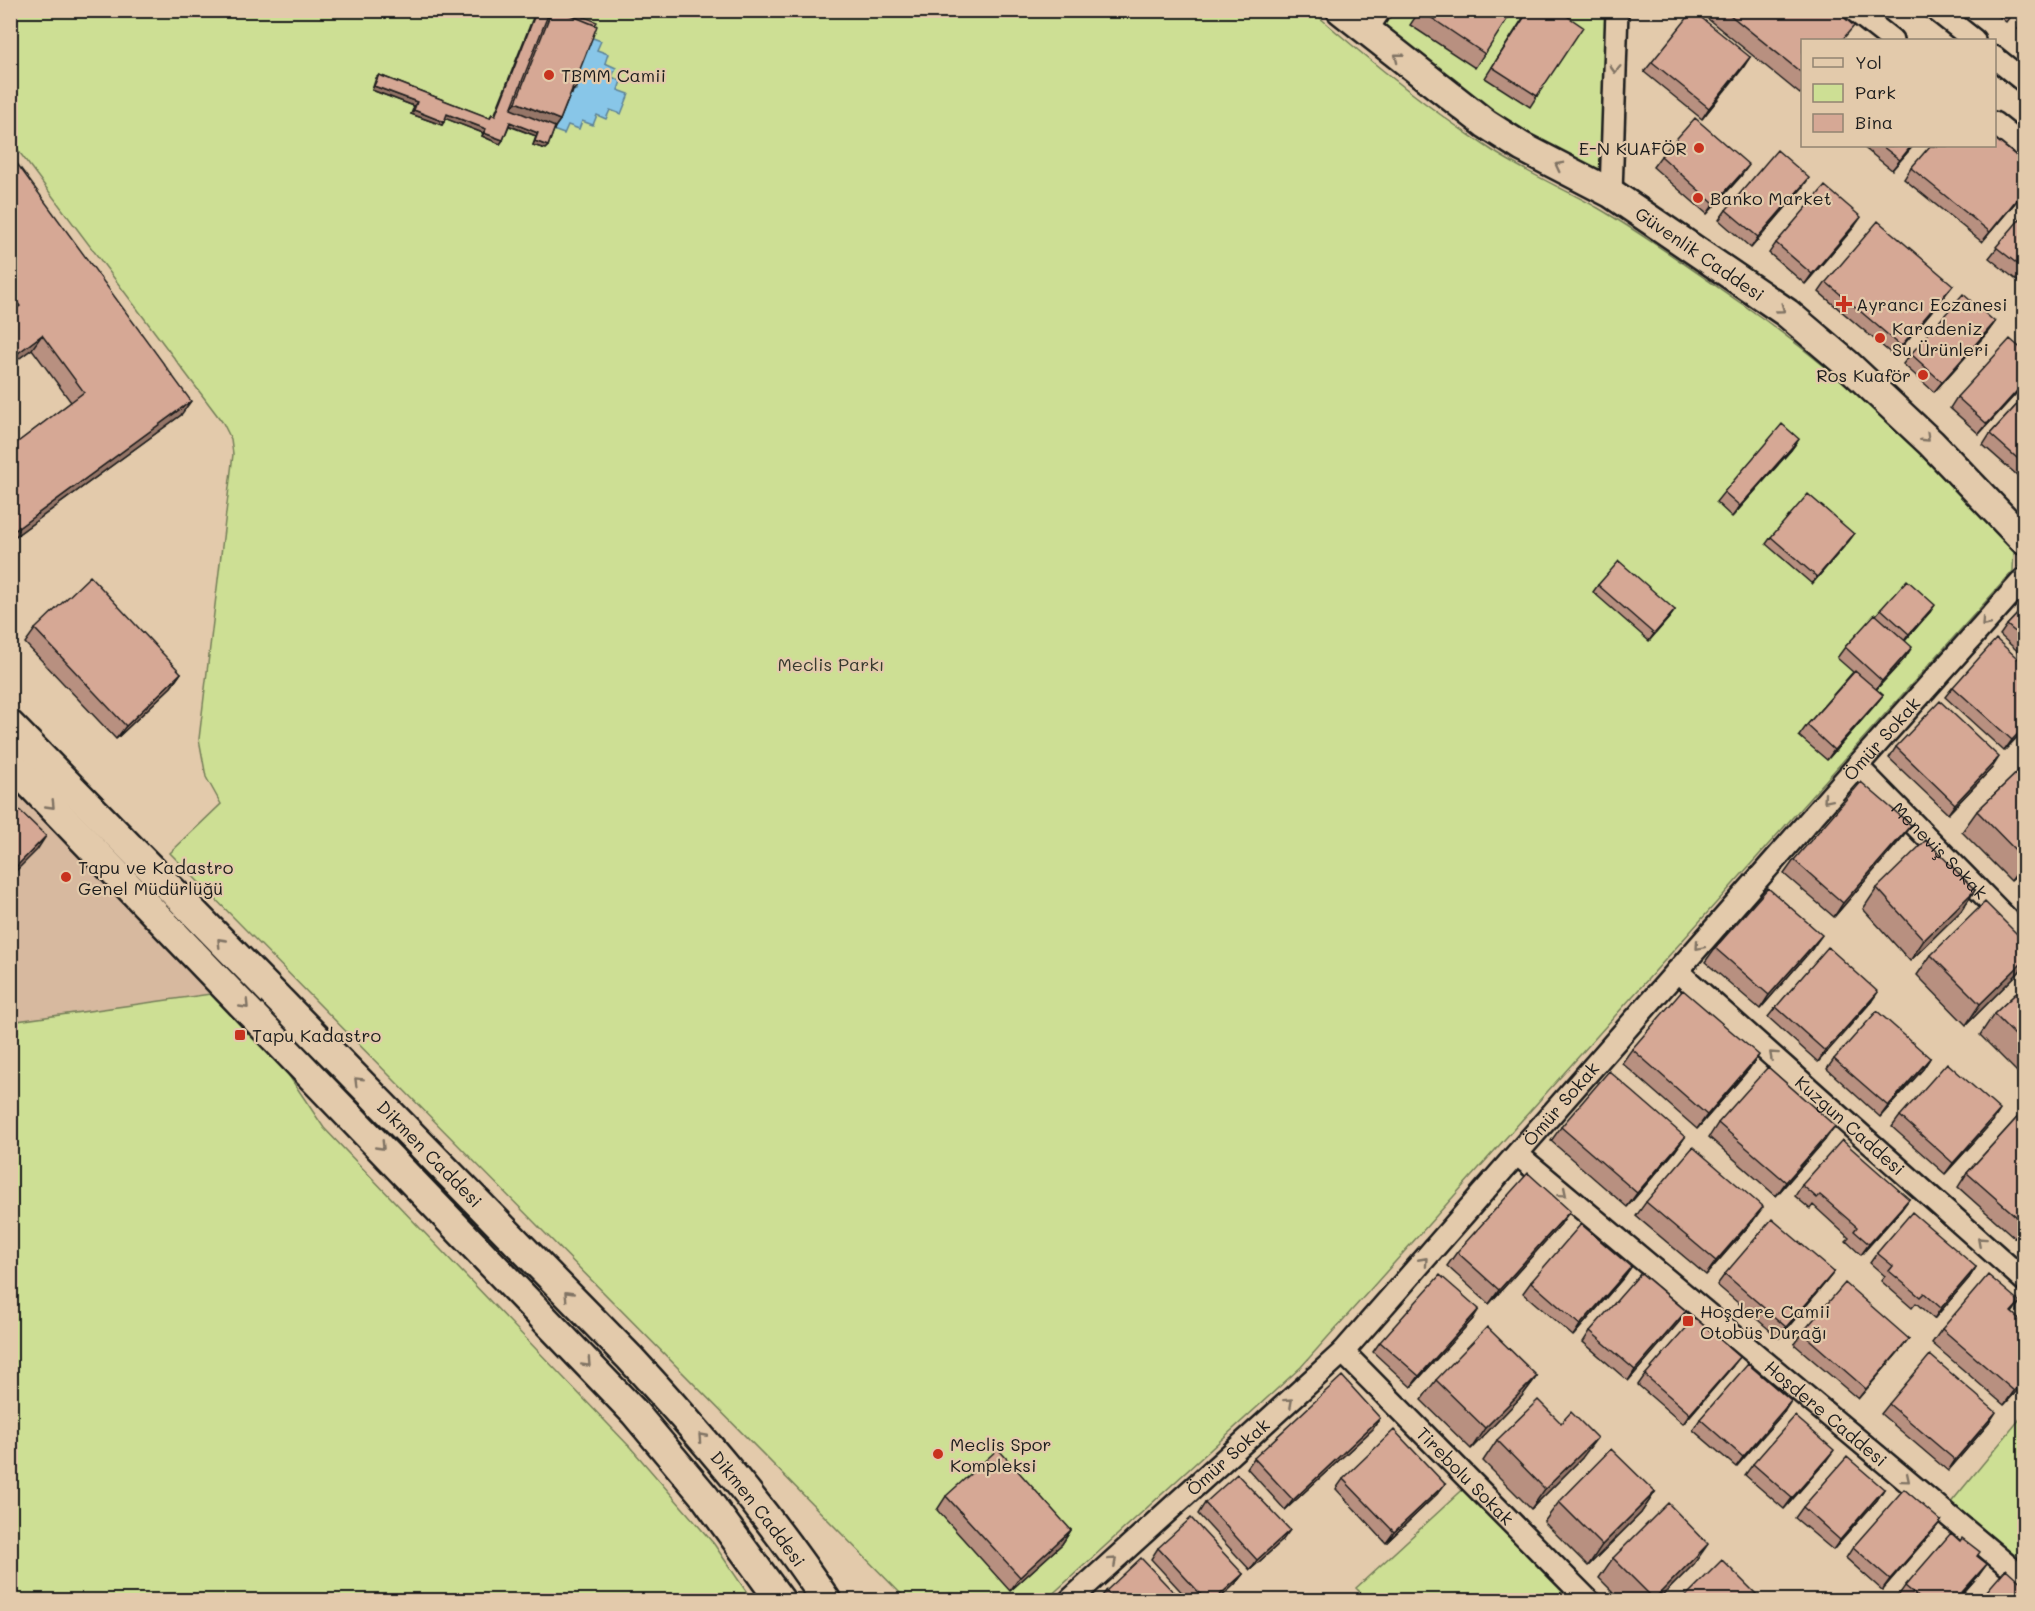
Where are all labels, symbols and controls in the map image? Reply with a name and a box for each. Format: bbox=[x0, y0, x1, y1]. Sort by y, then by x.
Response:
legend bbox=[1801, 39, 1996, 147]
text: Yol bbox=[1855, 50, 1882, 74]
one-way arrow bbox=[1394, 53, 1405, 64]
place label: TBMM Camii bbox=[561, 63, 666, 87]
one-way arrow bbox=[1609, 64, 1622, 73]
marker: TBMM Camii bbox=[542, 68, 556, 82]
text: Park bbox=[1855, 80, 1896, 104]
text: Bina bbox=[1855, 110, 1893, 134]
place label: E-N KUAFÖR bbox=[1579, 136, 1687, 160]
marker: E-N KUAFÖR bbox=[1692, 141, 1706, 155]
one-way arrow bbox=[1554, 162, 1565, 174]
place label: Banko Market bbox=[1710, 186, 1832, 210]
marker: Banko Market bbox=[1691, 191, 1705, 205]
street label: Güvenlik Caddesi bbox=[1631, 201, 1769, 306]
place label: Ayrancı Eczanesi bbox=[1856, 292, 2008, 316]
marker: Ayrancı Eczanesi bbox=[1837, 297, 1851, 311]
one-way arrow bbox=[1774, 302, 1785, 313]
place label: Karadeniz Su Ürünleri bbox=[1892, 316, 1989, 361]
marker: Karadeniz Su Ürünleri bbox=[1873, 331, 1887, 345]
place label: Ros Kuaför bbox=[1816, 363, 1911, 387]
marker: Ros Kuaför bbox=[1916, 368, 1930, 382]
one-way arrow bbox=[1919, 431, 1930, 442]
one-way arrow bbox=[1981, 616, 1992, 626]
park label: Meclis Parkı bbox=[777, 652, 885, 676]
street label: Ömür Sokak bbox=[1838, 692, 1925, 786]
one-way arrow bbox=[1824, 792, 1835, 803]
street label: Meneviş Sokak bbox=[1886, 796, 1993, 904]
one-way arrow bbox=[44, 797, 55, 808]
place label: Tapu ve Kadastro Genel Müdürlüğü bbox=[78, 855, 234, 900]
marker: Tapu ve Kadastro Genel Müdürlüğü bbox=[59, 870, 73, 884]
one-way arrow bbox=[217, 938, 228, 948]
one-way arrow bbox=[1695, 939, 1706, 950]
one-way arrow bbox=[238, 998, 249, 1009]
place label: Tapu Kadastro bbox=[252, 1023, 381, 1047]
marker: Tapu Kadastro bbox=[233, 1028, 247, 1042]
one-way arrow bbox=[1769, 1051, 1779, 1062]
street label: Ömür Sokak bbox=[1517, 1057, 1604, 1151]
street label: Kuzgun Caddesi bbox=[1790, 1070, 1910, 1181]
one-way arrow bbox=[354, 1077, 365, 1088]
street label: Dikmen Caddesi bbox=[372, 1095, 488, 1212]
one-way arrow bbox=[373, 1138, 384, 1149]
one-way arrow bbox=[1556, 1185, 1567, 1196]
one-way arrow bbox=[1977, 1237, 1988, 1248]
one-way arrow bbox=[1417, 1257, 1428, 1268]
one-way arrow bbox=[565, 1291, 576, 1302]
place label: Hoşdere Camii Otobüs Durağı bbox=[1700, 1299, 1830, 1344]
marker: Hoşdere Camii Otobüs Durağı bbox=[1681, 1314, 1695, 1328]
street label: Hoşdere Caddesi bbox=[1760, 1355, 1893, 1472]
one-way arrow bbox=[580, 1356, 591, 1367]
one-way arrow bbox=[1282, 1398, 1292, 1409]
street label: Ömür Sokak bbox=[1181, 1413, 1274, 1501]
street label: Tirebolu Sokak bbox=[1411, 1421, 1519, 1530]
place label: Meclis Spor Kompleksi bbox=[950, 1432, 1052, 1477]
one-way arrow bbox=[698, 1433, 709, 1443]
street label: Dikmen Caddesi bbox=[705, 1446, 811, 1571]
marker: Meclis Spor Kompleksi bbox=[931, 1447, 945, 1461]
one-way arrow bbox=[1899, 1472, 1910, 1483]
one-way arrow bbox=[1107, 1557, 1117, 1568]

